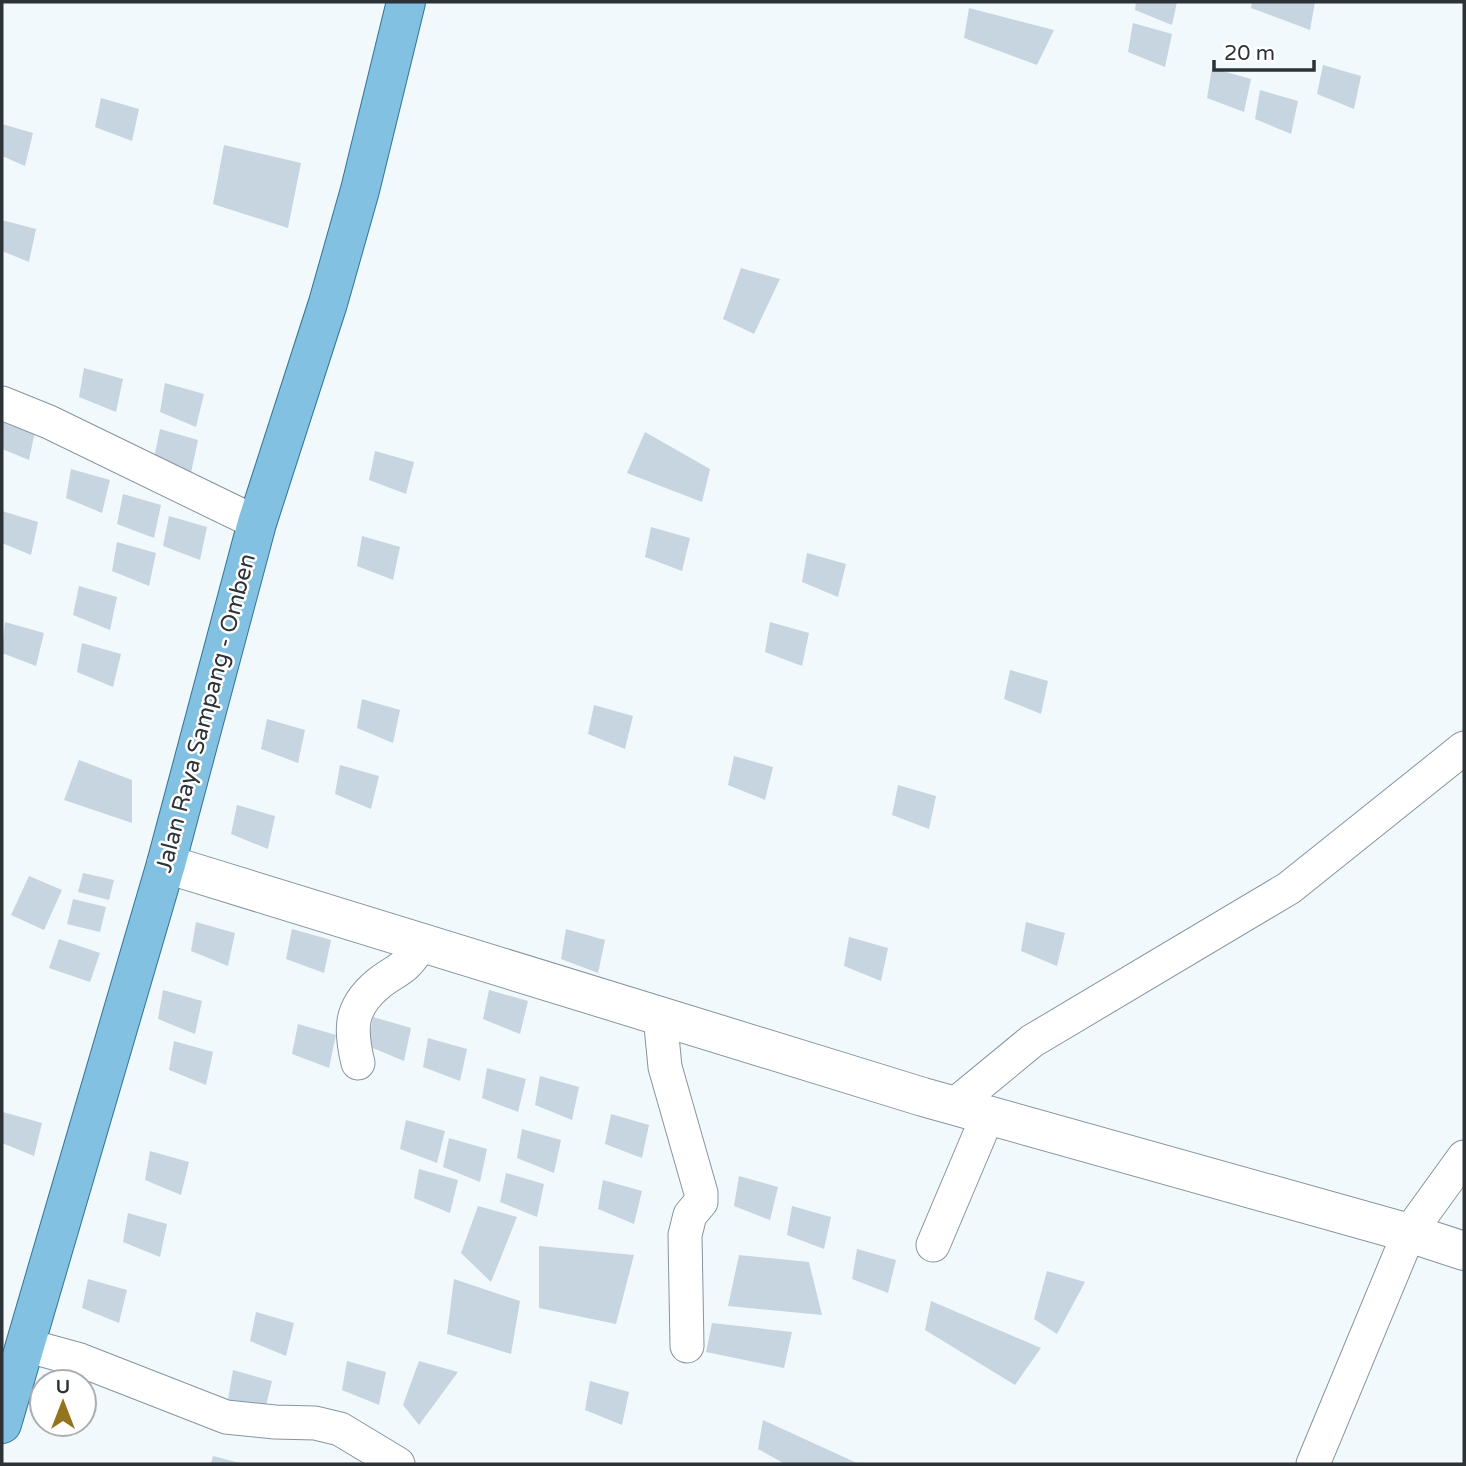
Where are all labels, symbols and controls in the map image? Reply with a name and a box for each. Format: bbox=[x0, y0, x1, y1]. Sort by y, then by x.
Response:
scale bar bbox=[1214, 28, 1314, 72]
text: 20 m bbox=[1224, 41, 1275, 66]
street label: Jalan Raya Sampang - Omben bbox=[150, 550, 262, 876]
north arrow bbox=[28, 1368, 98, 1438]
text: U bbox=[56, 1376, 70, 1398]

